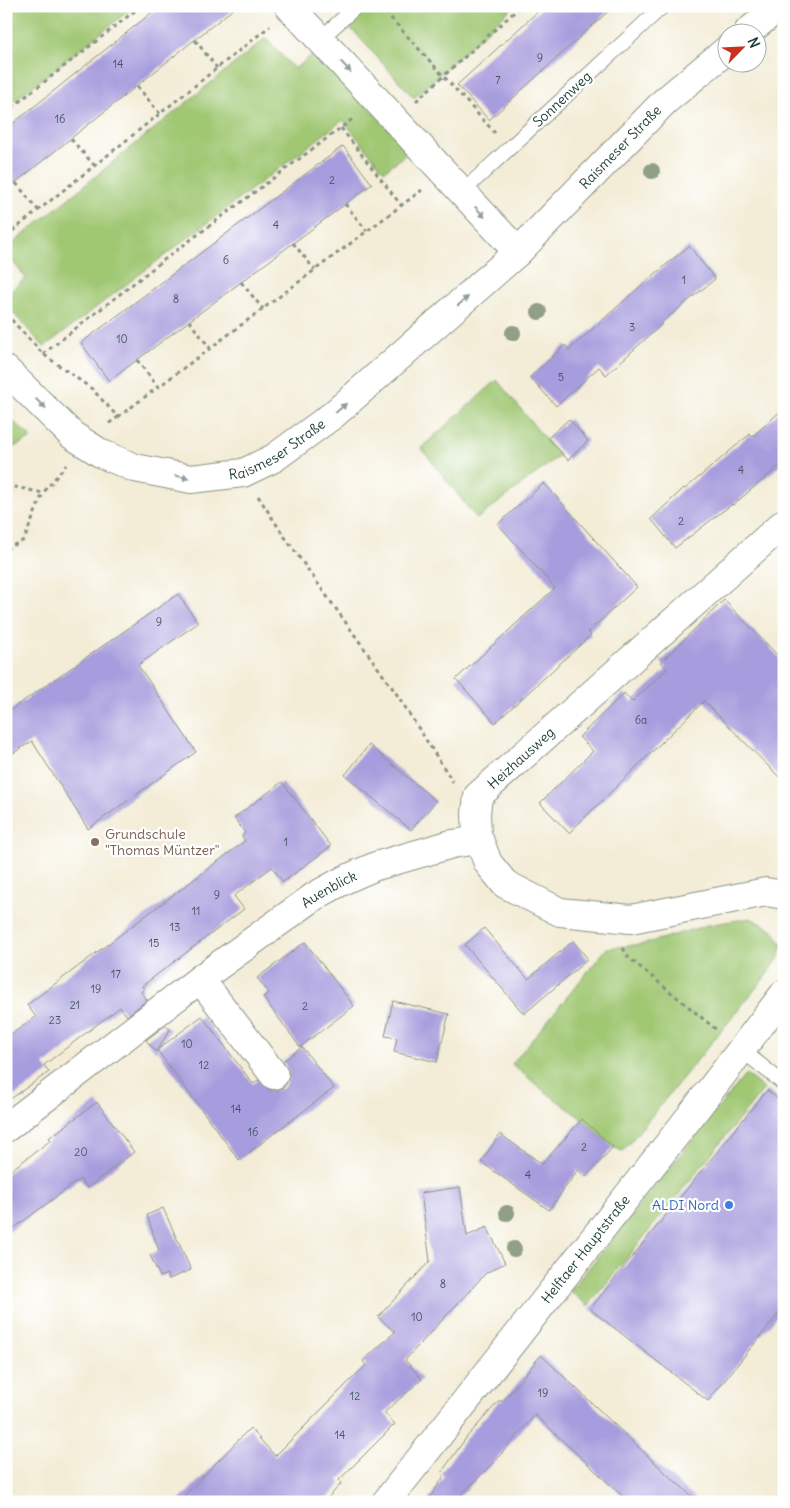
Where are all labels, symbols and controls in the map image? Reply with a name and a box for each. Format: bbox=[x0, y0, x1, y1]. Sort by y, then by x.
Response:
north arrow bbox=[718, 22, 768, 72]
text: N bbox=[744, 35, 764, 51]
house number: 9 bbox=[537, 51, 543, 65]
house number: 14 bbox=[113, 57, 123, 71]
one-way arrow bbox=[340, 61, 352, 73]
street label: Sonnenweg bbox=[529, 67, 595, 131]
house number: 7 bbox=[495, 73, 501, 87]
street label: Raismeser Straße bbox=[575, 101, 665, 193]
house number: 16 bbox=[55, 112, 65, 126]
house number: 2 bbox=[329, 173, 335, 187]
one-way arrow bbox=[474, 206, 486, 218]
house number: 4 bbox=[273, 218, 279, 232]
house number: 6 bbox=[223, 253, 229, 267]
house number: 1 bbox=[682, 273, 686, 287]
house number: 8 bbox=[173, 292, 179, 306]
one-way arrow bbox=[456, 295, 469, 306]
house number: 3 bbox=[629, 320, 635, 334]
house number: 10 bbox=[116, 332, 128, 346]
house number: 5 bbox=[558, 370, 564, 384]
one-way arrow bbox=[35, 398, 47, 410]
one-way arrow bbox=[335, 403, 347, 414]
street label: Raismeser Straße bbox=[228, 415, 329, 484]
house number: 4 bbox=[738, 463, 744, 477]
one-way arrow bbox=[174, 473, 189, 481]
house number: 2 bbox=[678, 514, 684, 528]
house number: 9 bbox=[156, 615, 162, 629]
house number: 6a bbox=[635, 713, 647, 727]
street label: Heizhausweg bbox=[484, 723, 558, 793]
place label: Grundschule "Thomas Müntzer" bbox=[105, 825, 220, 859]
house number: 1 bbox=[284, 835, 288, 849]
marker: Grundschule "Thomas Müntzer" bbox=[89, 836, 101, 848]
street label: Auenblick bbox=[298, 866, 359, 912]
house number: 9 bbox=[214, 888, 220, 902]
house number: 11 bbox=[192, 904, 200, 918]
house number: 13 bbox=[170, 920, 180, 934]
house number: 15 bbox=[149, 936, 159, 950]
house number: 17 bbox=[111, 967, 121, 981]
house number: 19 bbox=[91, 982, 101, 996]
house number: 21 bbox=[70, 998, 80, 1012]
house number: 2 bbox=[302, 999, 308, 1013]
house number: 23 bbox=[49, 1013, 61, 1027]
house number: 10 bbox=[181, 1037, 193, 1051]
house number: 12 bbox=[199, 1058, 209, 1072]
house number: 14 bbox=[231, 1102, 241, 1116]
house number: 16 bbox=[248, 1125, 258, 1139]
house number: 2 bbox=[581, 1140, 587, 1154]
house number: 20 bbox=[74, 1145, 88, 1159]
house number: 4 bbox=[525, 1168, 531, 1182]
street label: Helftaer Hauptstraße bbox=[537, 1191, 634, 1307]
place label: ALDI Nord bbox=[652, 1196, 719, 1214]
marker: ALDI Nord bbox=[723, 1199, 735, 1211]
house number: 8 bbox=[440, 1277, 446, 1291]
house number: 10 bbox=[411, 1310, 423, 1324]
house number: 19 bbox=[538, 1386, 548, 1400]
house number: 12 bbox=[350, 1389, 360, 1403]
house number: 14 bbox=[335, 1428, 345, 1442]

